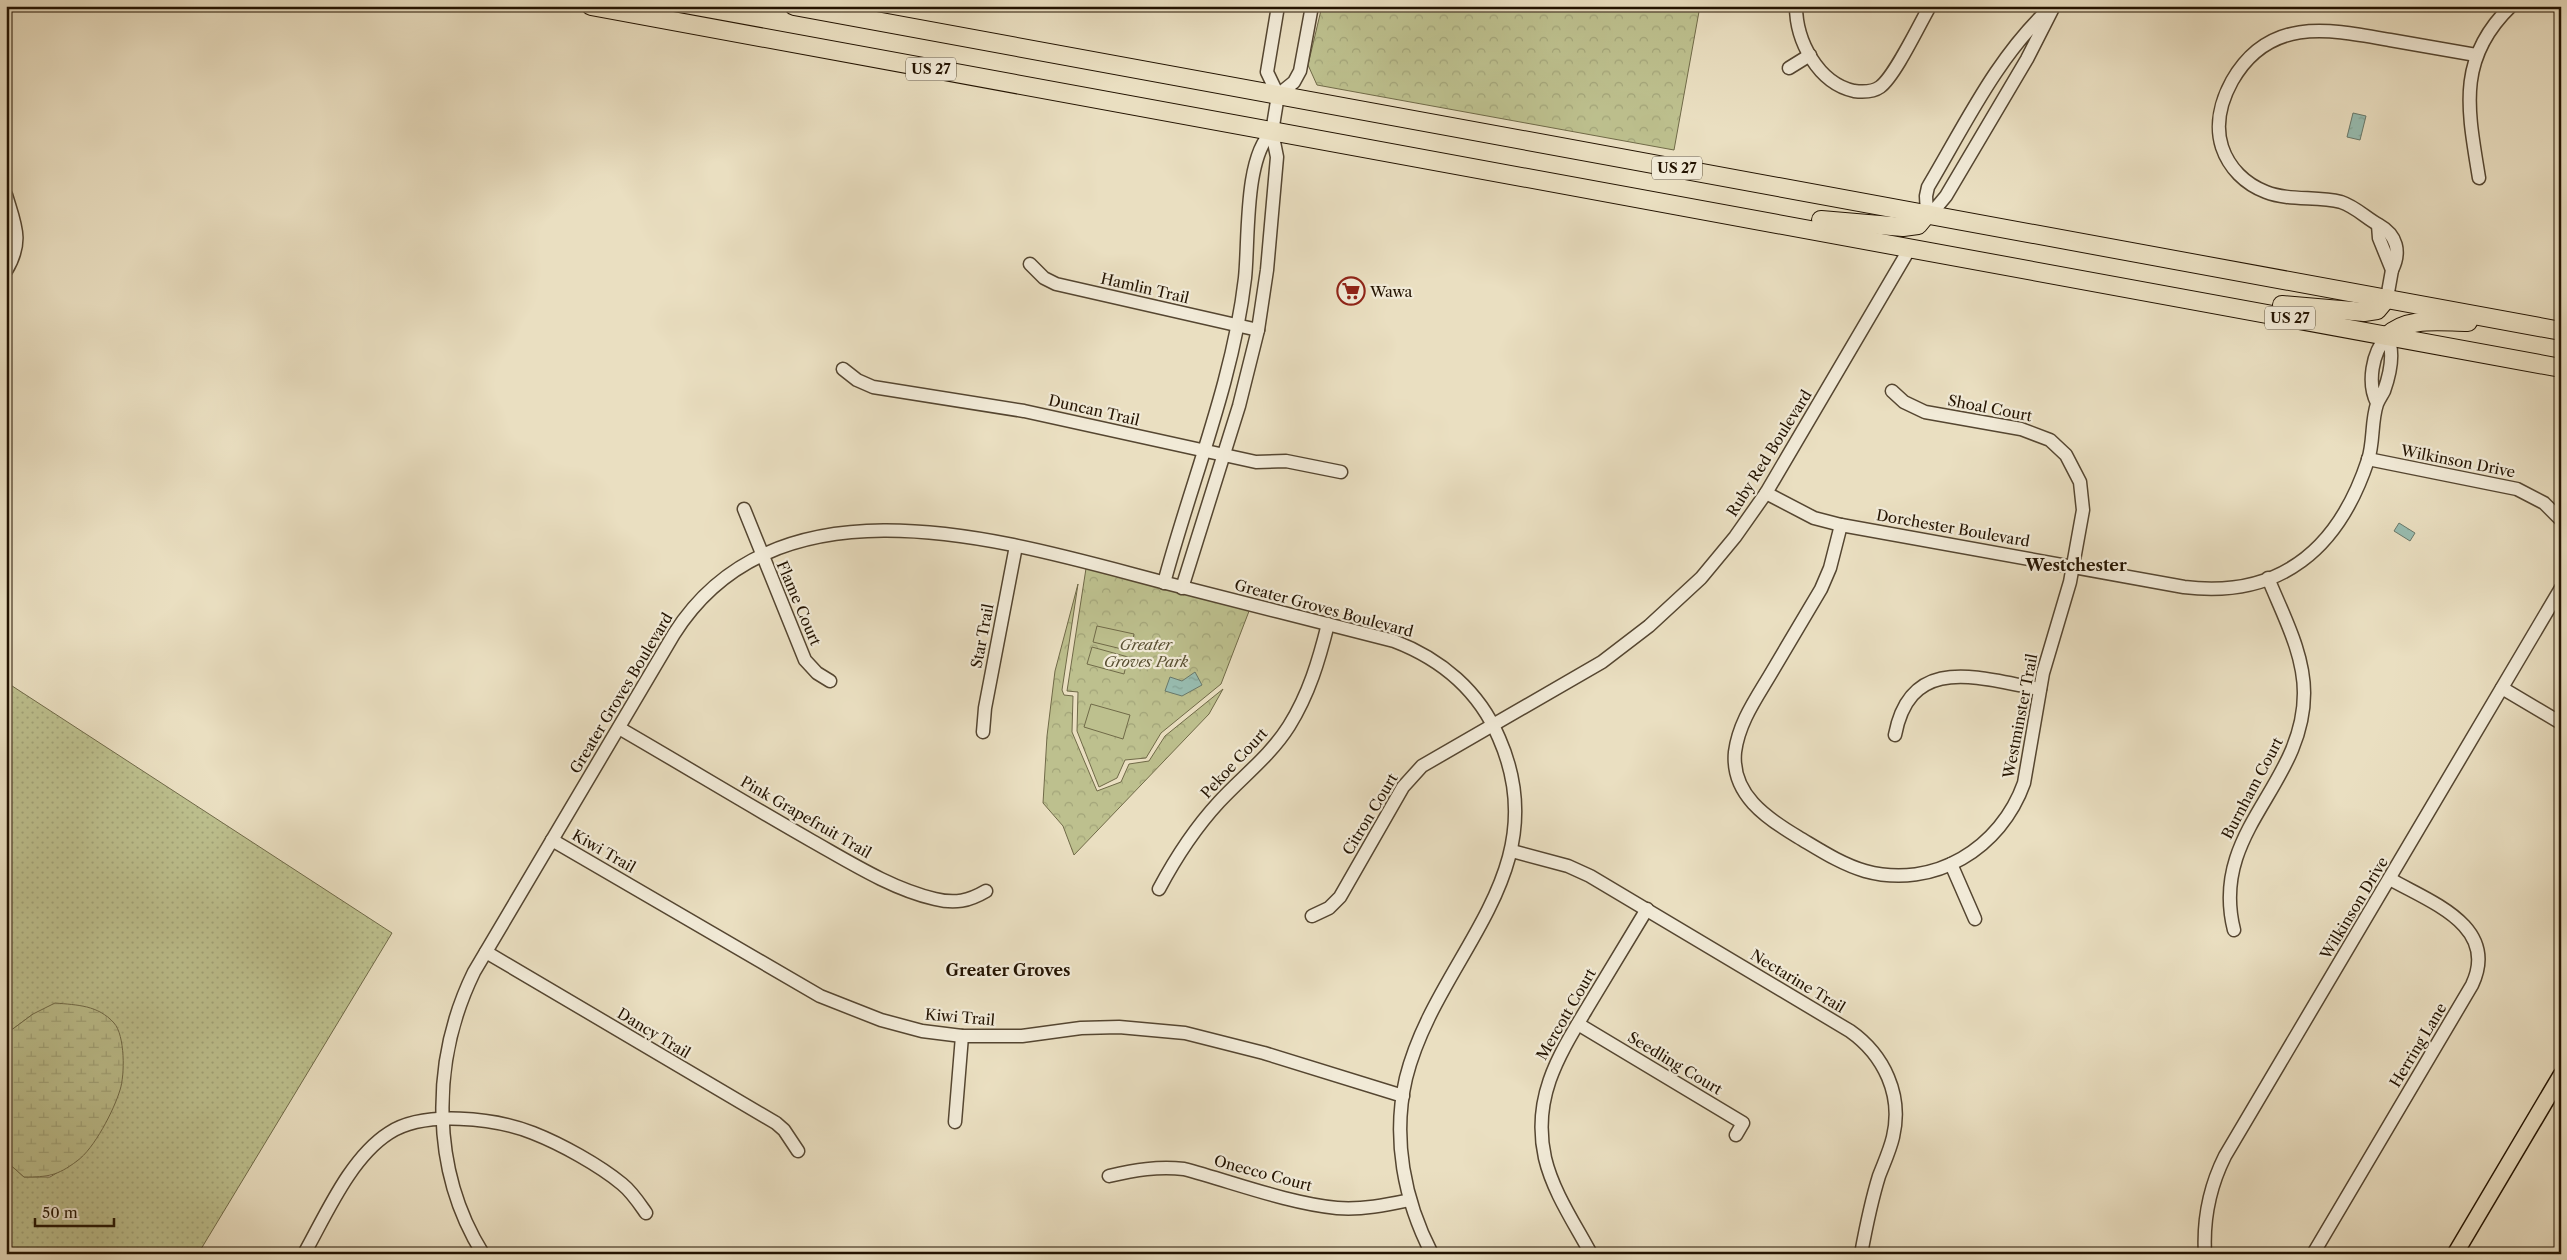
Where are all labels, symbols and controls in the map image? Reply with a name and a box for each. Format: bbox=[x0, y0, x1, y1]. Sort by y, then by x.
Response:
road number: US 27 bbox=[906, 58, 956, 80]
road number: US 27 bbox=[1652, 156, 1702, 180]
street label: Hamlin Trail bbox=[1099, 269, 1192, 308]
supermarket icon: Wawa bbox=[1336, 276, 1366, 306]
place label: Wawa bbox=[1369, 282, 1413, 301]
road number: US 27 bbox=[2265, 306, 2315, 330]
street label: Ruby Red Boulevard bbox=[1722, 386, 1816, 520]
street label: Duncan Trail bbox=[1047, 390, 1142, 430]
street label: Shoal Court bbox=[1946, 391, 2034, 426]
street label: Wilkinson Drive bbox=[2398, 440, 2517, 481]
street label: Dorchester Boulevard bbox=[1875, 505, 2031, 551]
district label: Westchester bbox=[2024, 555, 2127, 575]
street label: Flame Court bbox=[773, 558, 826, 649]
street label: Greater Groves Boulevard bbox=[1233, 575, 1415, 641]
street label: Star Trail bbox=[966, 602, 998, 670]
street label: Greater Groves Boulevard bbox=[565, 609, 677, 777]
park label: Greater Groves Park bbox=[1104, 635, 1189, 671]
street label: Westminster Trail bbox=[1998, 652, 2041, 781]
street label: Pekoe Court bbox=[1197, 723, 1272, 802]
street label: Burnham Court bbox=[2217, 733, 2287, 842]
street label: Citron Court bbox=[1338, 769, 1402, 858]
street label: Pink Grapefruit Trail bbox=[737, 772, 875, 862]
street label: Kiwi Trail bbox=[569, 825, 640, 877]
street label: Wilkinson Drive bbox=[2315, 853, 2392, 964]
street label: Nectarine Trail bbox=[1747, 945, 1849, 1017]
district label: Greater Groves bbox=[945, 960, 1071, 980]
street label: Mercott Court bbox=[1532, 964, 1600, 1063]
street label: Herring Lane bbox=[2385, 999, 2451, 1091]
street label: Dancy Trail bbox=[614, 1004, 695, 1063]
street label: Kiwi Trail bbox=[924, 1004, 996, 1030]
street label: Seedling Court bbox=[1624, 1027, 1726, 1099]
street label: Onecco Court bbox=[1212, 1151, 1315, 1195]
scale bar bbox=[35, 1195, 114, 1227]
text: 50 m bbox=[42, 1203, 78, 1222]

